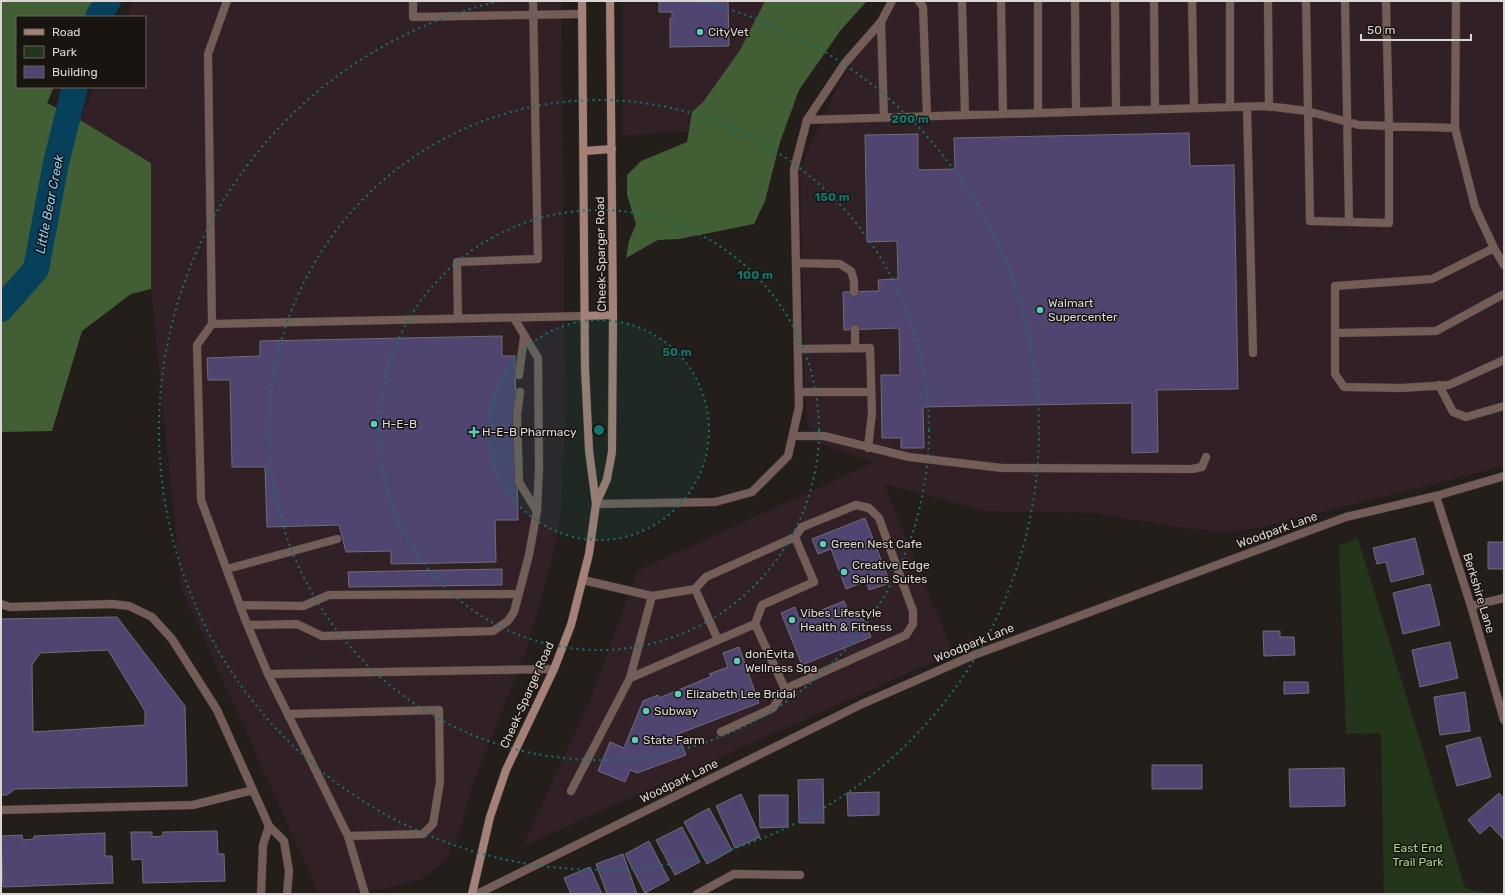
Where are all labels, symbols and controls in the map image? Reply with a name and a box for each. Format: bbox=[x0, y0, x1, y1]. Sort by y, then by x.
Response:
legend bbox=[16, 16, 146, 88]
scale bar bbox=[1361, 16, 1471, 42]
text: 50 m bbox=[1367, 23, 1395, 37]
text: Road bbox=[52, 25, 80, 39]
place label: CityVet bbox=[708, 25, 749, 39]
marker: CityVet bbox=[695, 27, 705, 37]
text: Park bbox=[52, 45, 78, 59]
text: Building bbox=[52, 65, 98, 79]
text: 200 m bbox=[891, 112, 929, 126]
water label: Little Bear Creek bbox=[33, 153, 66, 255]
text: 150 m bbox=[814, 190, 850, 204]
street label: Cheek-Sparger Road bbox=[593, 196, 609, 312]
text: 100 m bbox=[737, 268, 773, 282]
place label: Walmart Supercenter bbox=[1048, 296, 1118, 324]
marker: Walmart Supercenter bbox=[1035, 305, 1045, 315]
text: 50 m bbox=[662, 345, 692, 359]
place label: H-E-B bbox=[382, 417, 417, 431]
marker: H-E-B bbox=[369, 419, 379, 429]
centre of rings bbox=[592, 423, 606, 437]
place label: H-E-B Pharmacy bbox=[482, 425, 577, 439]
marker: H-E-B Pharmacy bbox=[469, 427, 479, 437]
street label: Woodpark Lane bbox=[1235, 509, 1320, 551]
place label: Green Nest Cafe bbox=[831, 537, 922, 551]
marker: Green Nest Cafe bbox=[818, 539, 828, 549]
street label: Berkshire Lane bbox=[1460, 551, 1498, 635]
place label: Creative Edge Salons Suites bbox=[852, 558, 930, 586]
marker: Creative Edge Salons Suites bbox=[839, 567, 849, 577]
place label: Vibes Lifestyle Health & Fitness bbox=[800, 606, 892, 634]
marker: Vibes Lifestyle Health & Fitness bbox=[787, 615, 797, 625]
street label: Woodpark Lane bbox=[932, 620, 1016, 665]
street label: Cheek-Sparger Road bbox=[497, 640, 557, 750]
place label: donEvita Wellness Spa bbox=[745, 647, 817, 675]
marker: donEvita Wellness Spa bbox=[732, 656, 742, 666]
place label: Elizabeth Lee Bridal bbox=[686, 687, 796, 701]
marker: Elizabeth Lee Bridal bbox=[673, 689, 683, 699]
place label: Subway bbox=[654, 704, 699, 718]
marker: Subway bbox=[641, 706, 651, 716]
place label: State Farm bbox=[643, 733, 705, 747]
marker: State Farm bbox=[630, 735, 640, 745]
street label: Woodpark Lane bbox=[638, 756, 721, 806]
park label: East End Trail Park bbox=[1393, 841, 1444, 869]

